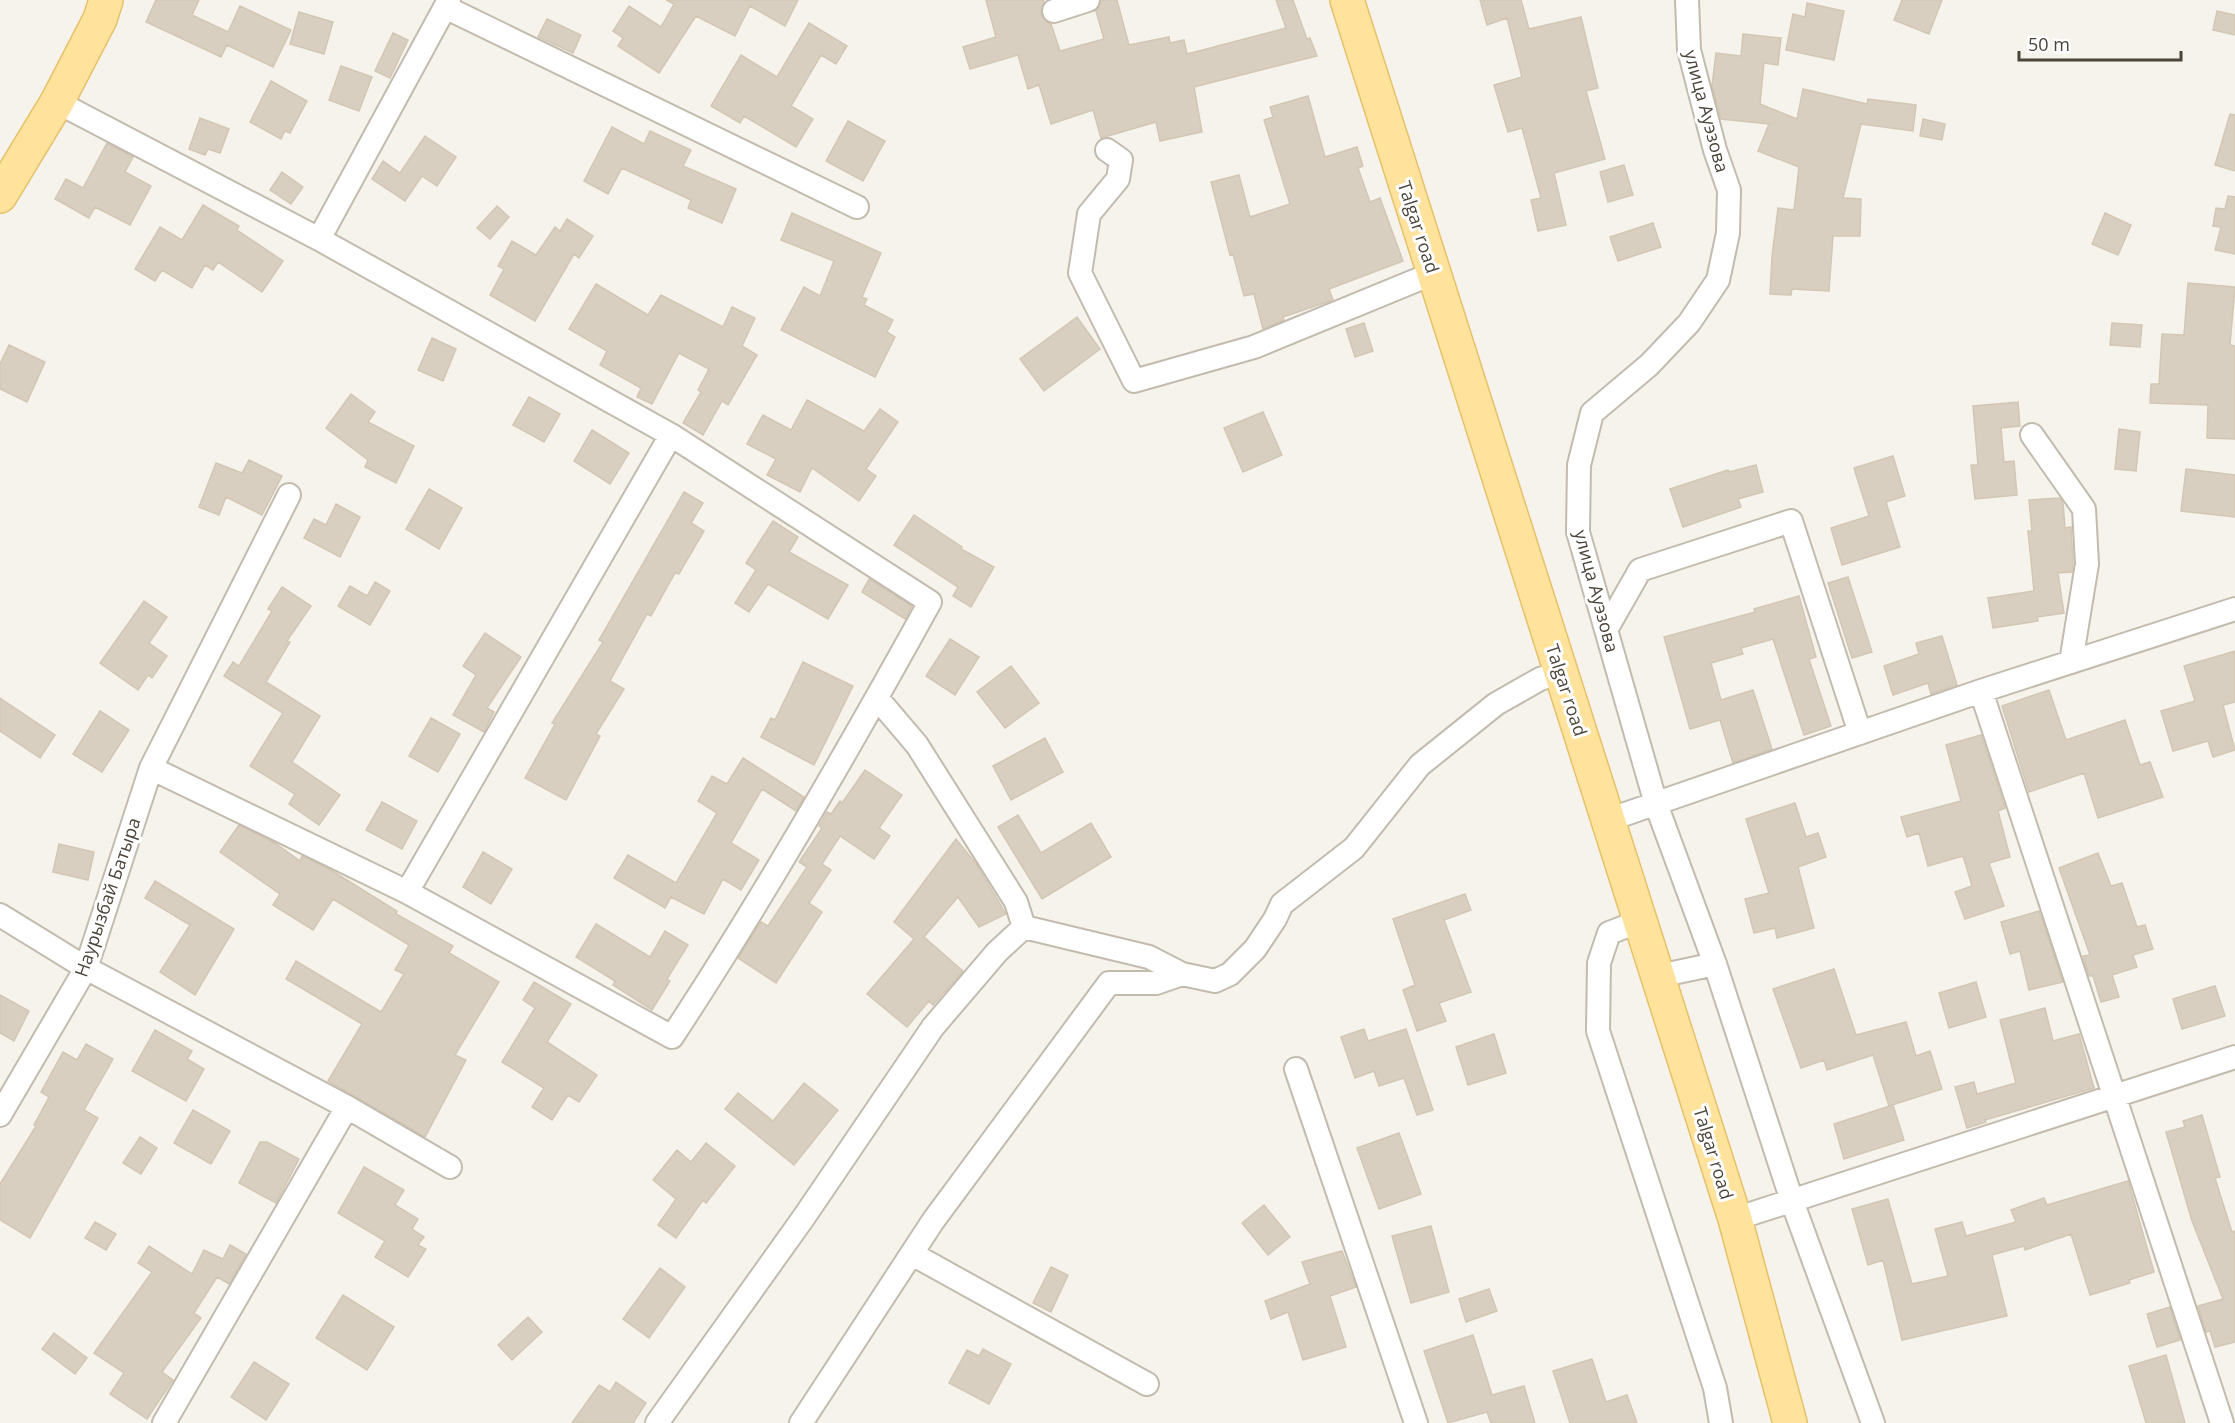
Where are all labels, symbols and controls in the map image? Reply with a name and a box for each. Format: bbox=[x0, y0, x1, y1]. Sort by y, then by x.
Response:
scale bar bbox=[2019, 24, 2181, 62]
text: 50 m bbox=[2028, 32, 2070, 56]
street label: улица Ауэзова bbox=[1679, 47, 1735, 175]
street label: Talgar road bbox=[1393, 178, 1445, 276]
street label: улица Ауэзова bbox=[1569, 527, 1625, 655]
street label: Talgar road bbox=[1541, 641, 1593, 739]
street label: Наурызбай Батыра bbox=[68, 814, 146, 980]
street label: Talgar road bbox=[1689, 1104, 1739, 1202]

